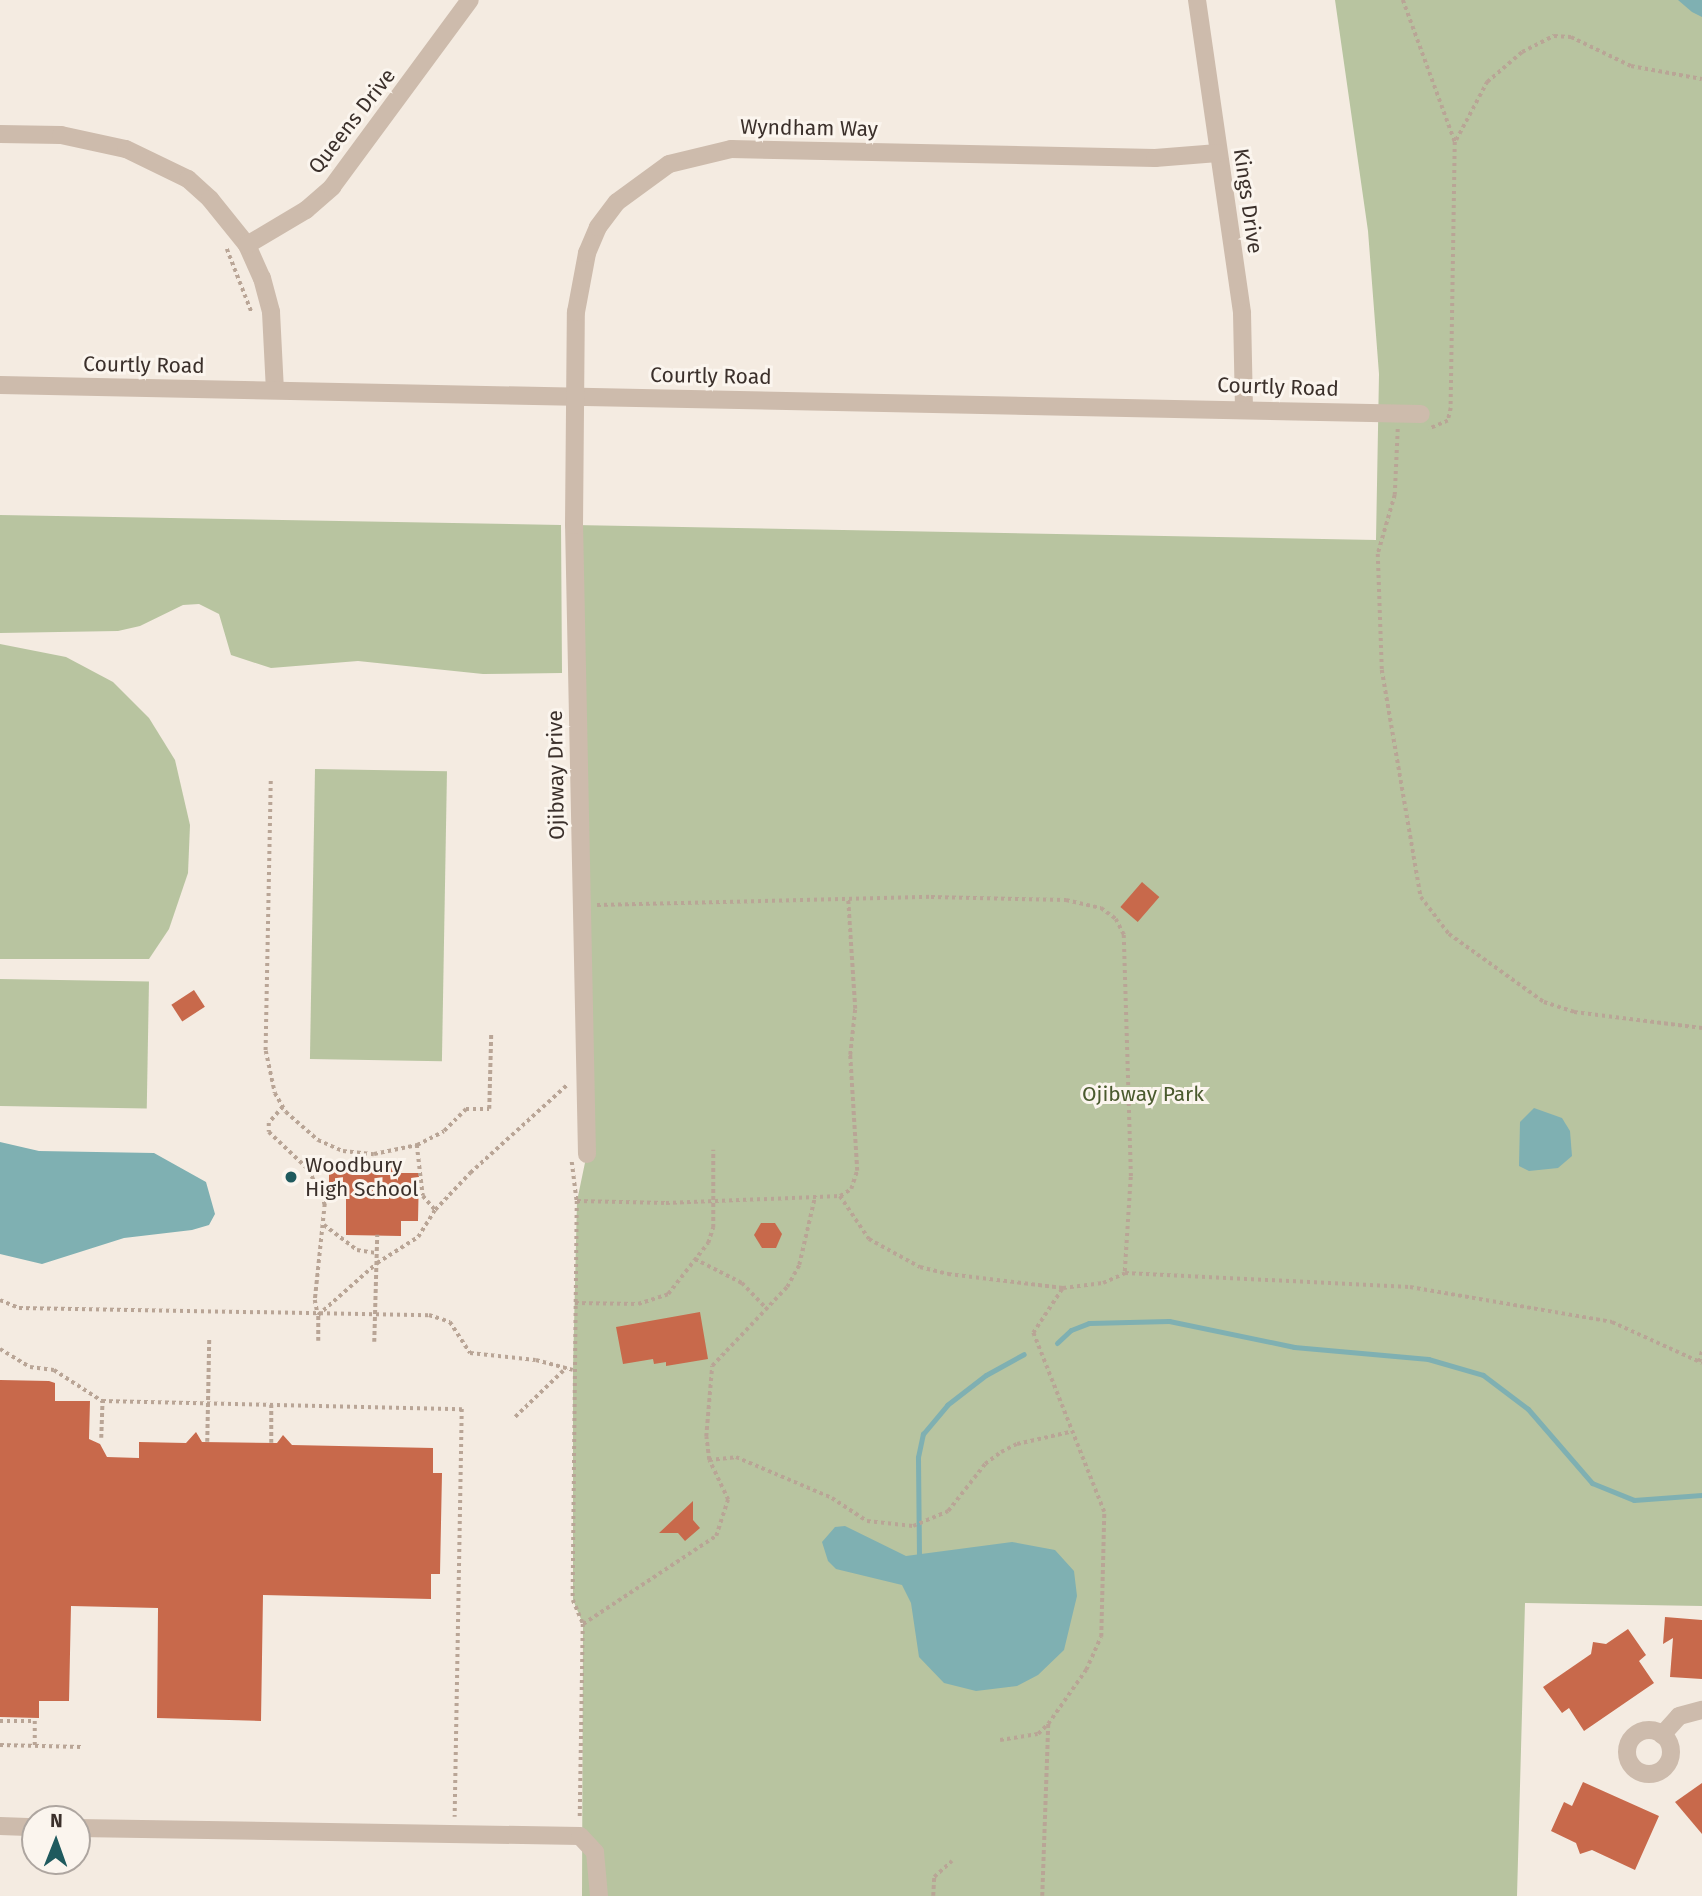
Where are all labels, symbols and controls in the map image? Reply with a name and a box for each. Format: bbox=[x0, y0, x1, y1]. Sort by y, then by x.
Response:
street label: Queens Drive bbox=[303, 63, 401, 179]
street label: Wyndham Way bbox=[740, 114, 878, 142]
street label: Kings Drive bbox=[1228, 147, 1268, 255]
street label: Courtly Road bbox=[83, 351, 205, 379]
street label: Courtly Road bbox=[650, 362, 772, 390]
street label: Courtly Road bbox=[1217, 372, 1339, 402]
street label: Ojibway Drive bbox=[542, 710, 570, 840]
park label: Ojibway Park bbox=[1082, 1081, 1204, 1107]
place label: Woodbury High School bbox=[305, 1152, 418, 1202]
marker: Woodbury High School bbox=[283, 1169, 299, 1185]
north arrow bbox=[21, 1805, 91, 1875]
text: N bbox=[50, 1809, 63, 1832]

